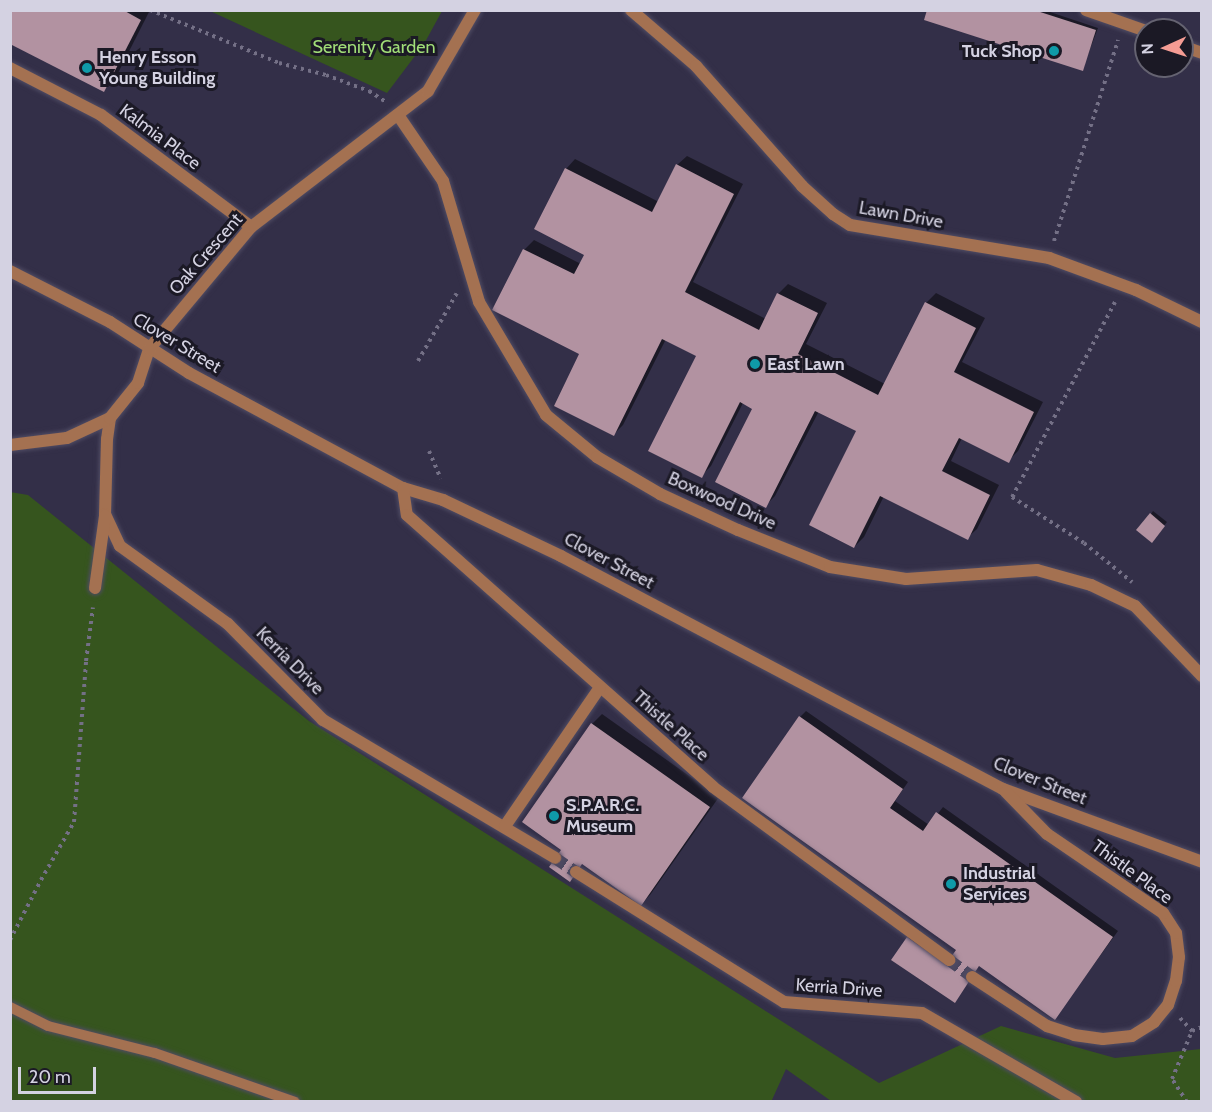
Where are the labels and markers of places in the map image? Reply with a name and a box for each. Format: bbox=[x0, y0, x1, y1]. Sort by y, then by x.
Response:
place label: Tuck Shop bbox=[962, 40, 1042, 62]
marker: Tuck Shop bbox=[1047, 44, 1061, 58]
place label: Henry Esson Young Building bbox=[99, 47, 215, 90]
marker: Henry Esson Young Building bbox=[80, 61, 94, 75]
place label: East Lawn bbox=[767, 353, 845, 375]
marker: East Lawn bbox=[748, 357, 762, 371]
place label: S.P.A.R.C. Museum bbox=[566, 795, 639, 838]
marker: S.P.A.R.C. Museum bbox=[547, 809, 561, 823]
place label: Industrial Services bbox=[963, 863, 1036, 906]
marker: Industrial Services bbox=[944, 877, 958, 891]

